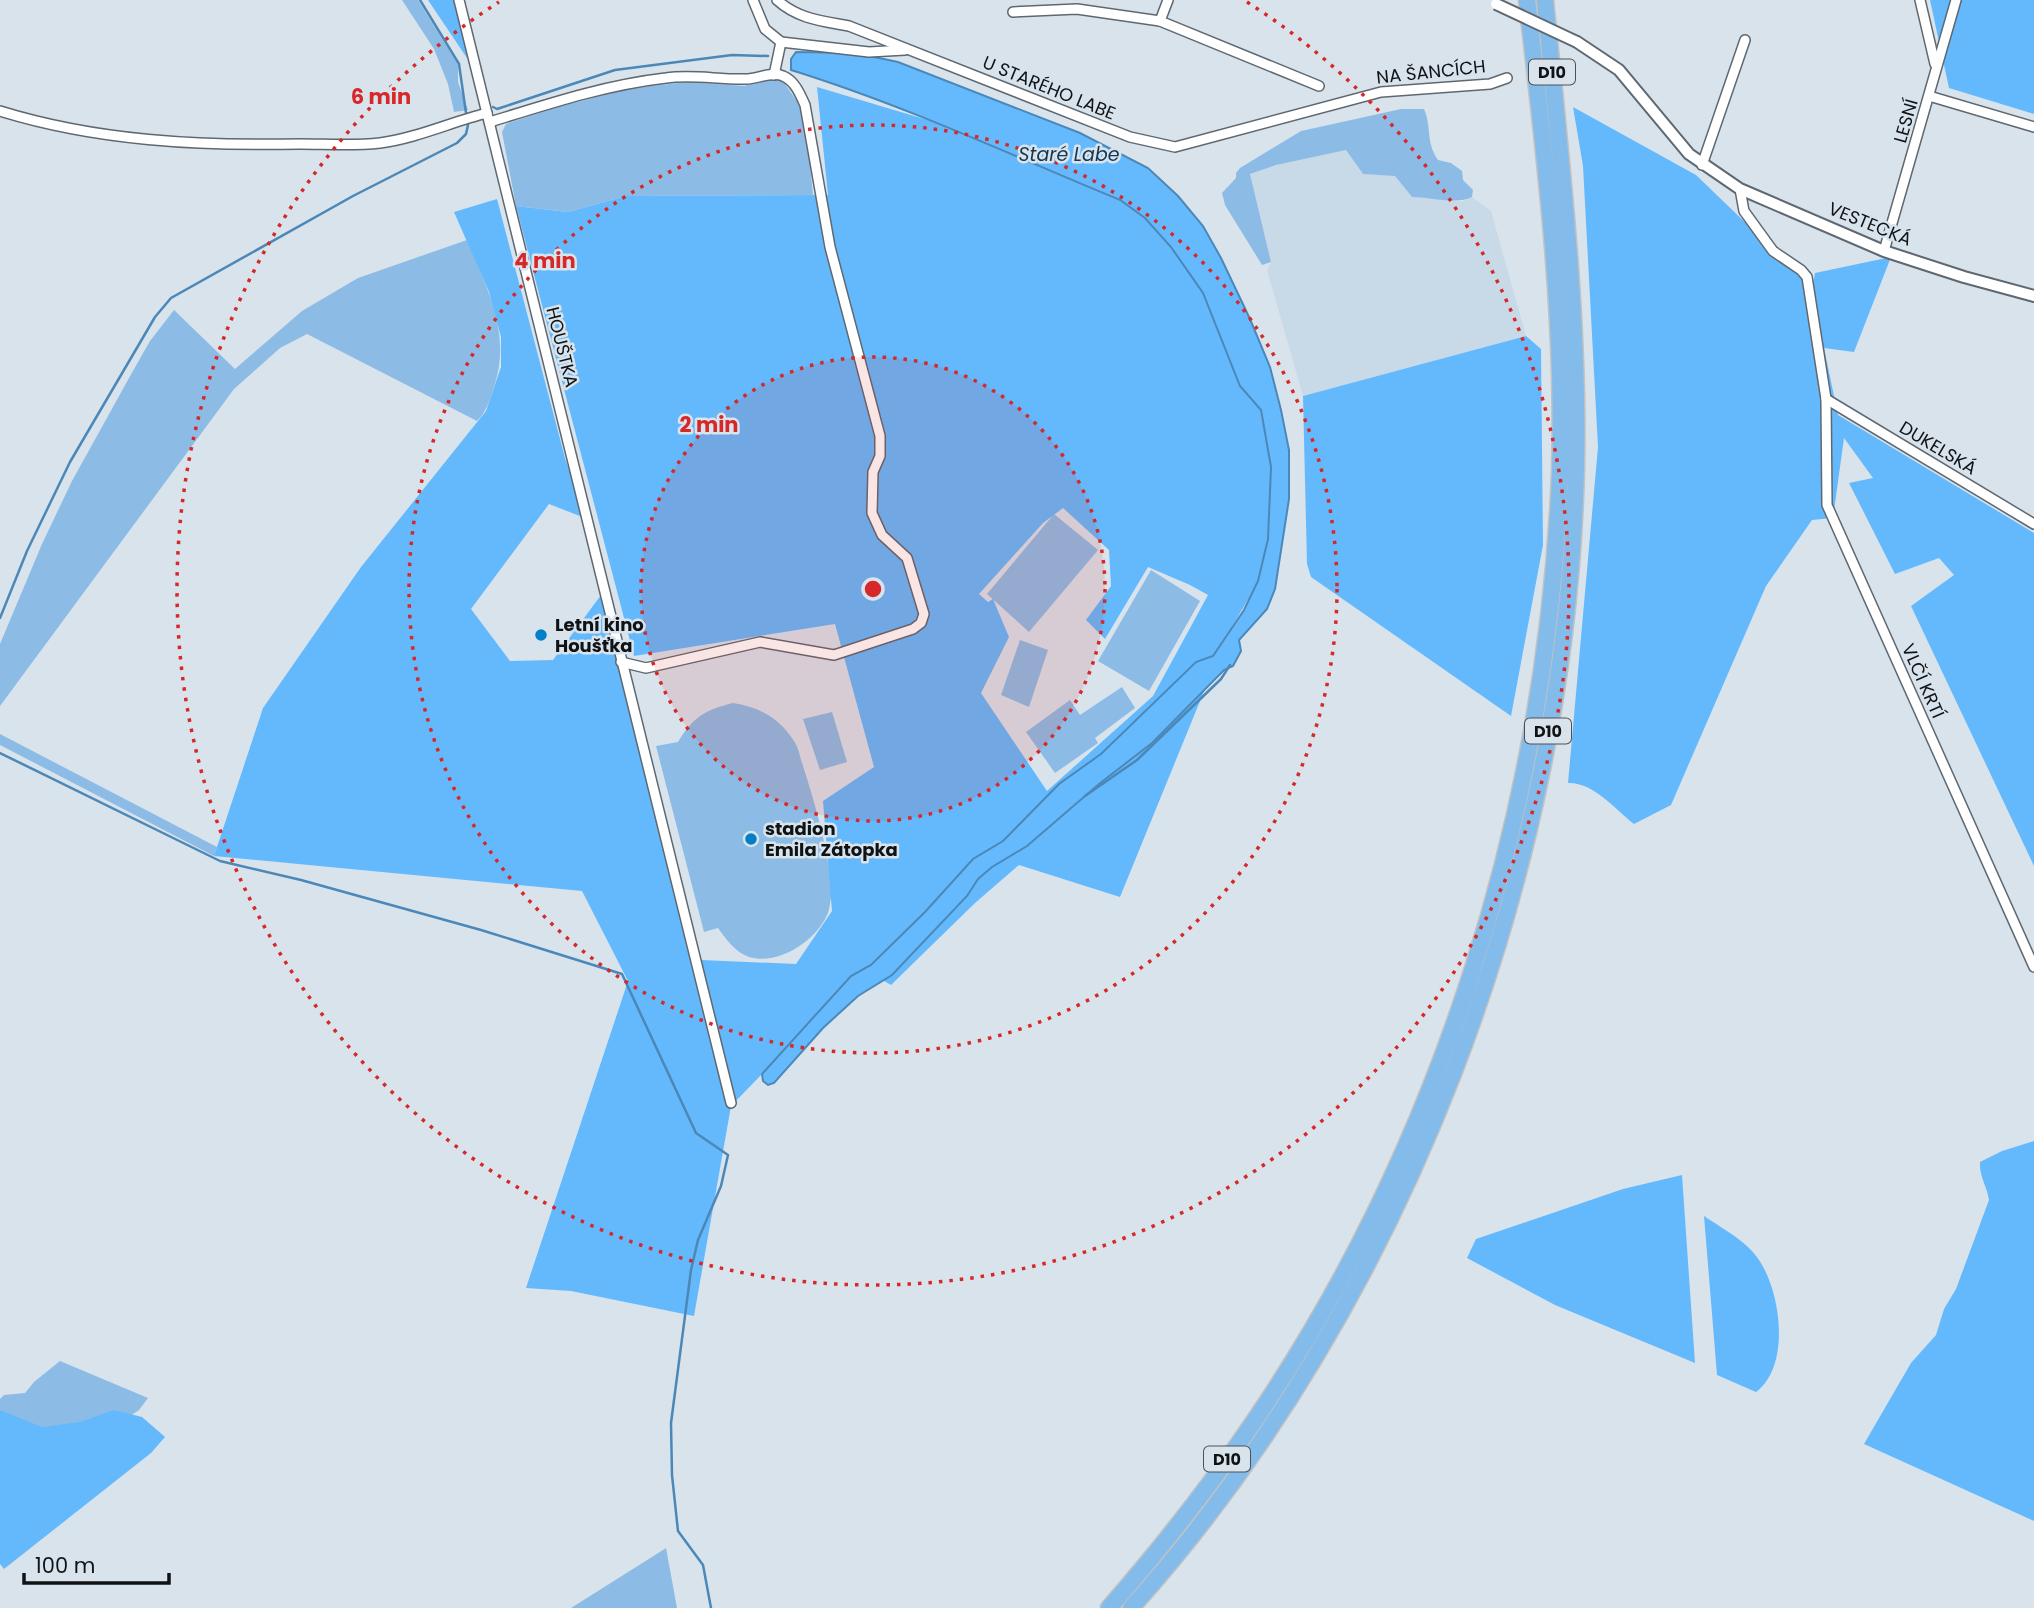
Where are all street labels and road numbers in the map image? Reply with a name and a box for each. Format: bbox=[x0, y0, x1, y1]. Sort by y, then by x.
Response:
street label: U STARÉHO LABE bbox=[979, 50, 1119, 126]
street label: NA ŠANCÍCH bbox=[1375, 53, 1487, 90]
road number: D10 bbox=[1529, 60, 1575, 85]
street label: LESNÍ bbox=[1887, 96, 1924, 146]
street label: VESTECKÁ bbox=[1825, 196, 1916, 252]
street label: HOUŠTKA bbox=[540, 304, 585, 390]
street label: DUKELSKÁ bbox=[1895, 415, 1982, 480]
street label: VLČÍ KRTÍ bbox=[1896, 640, 1951, 722]
road number: D10 bbox=[1525, 718, 1571, 744]
road number: D10 bbox=[1204, 1446, 1250, 1471]

